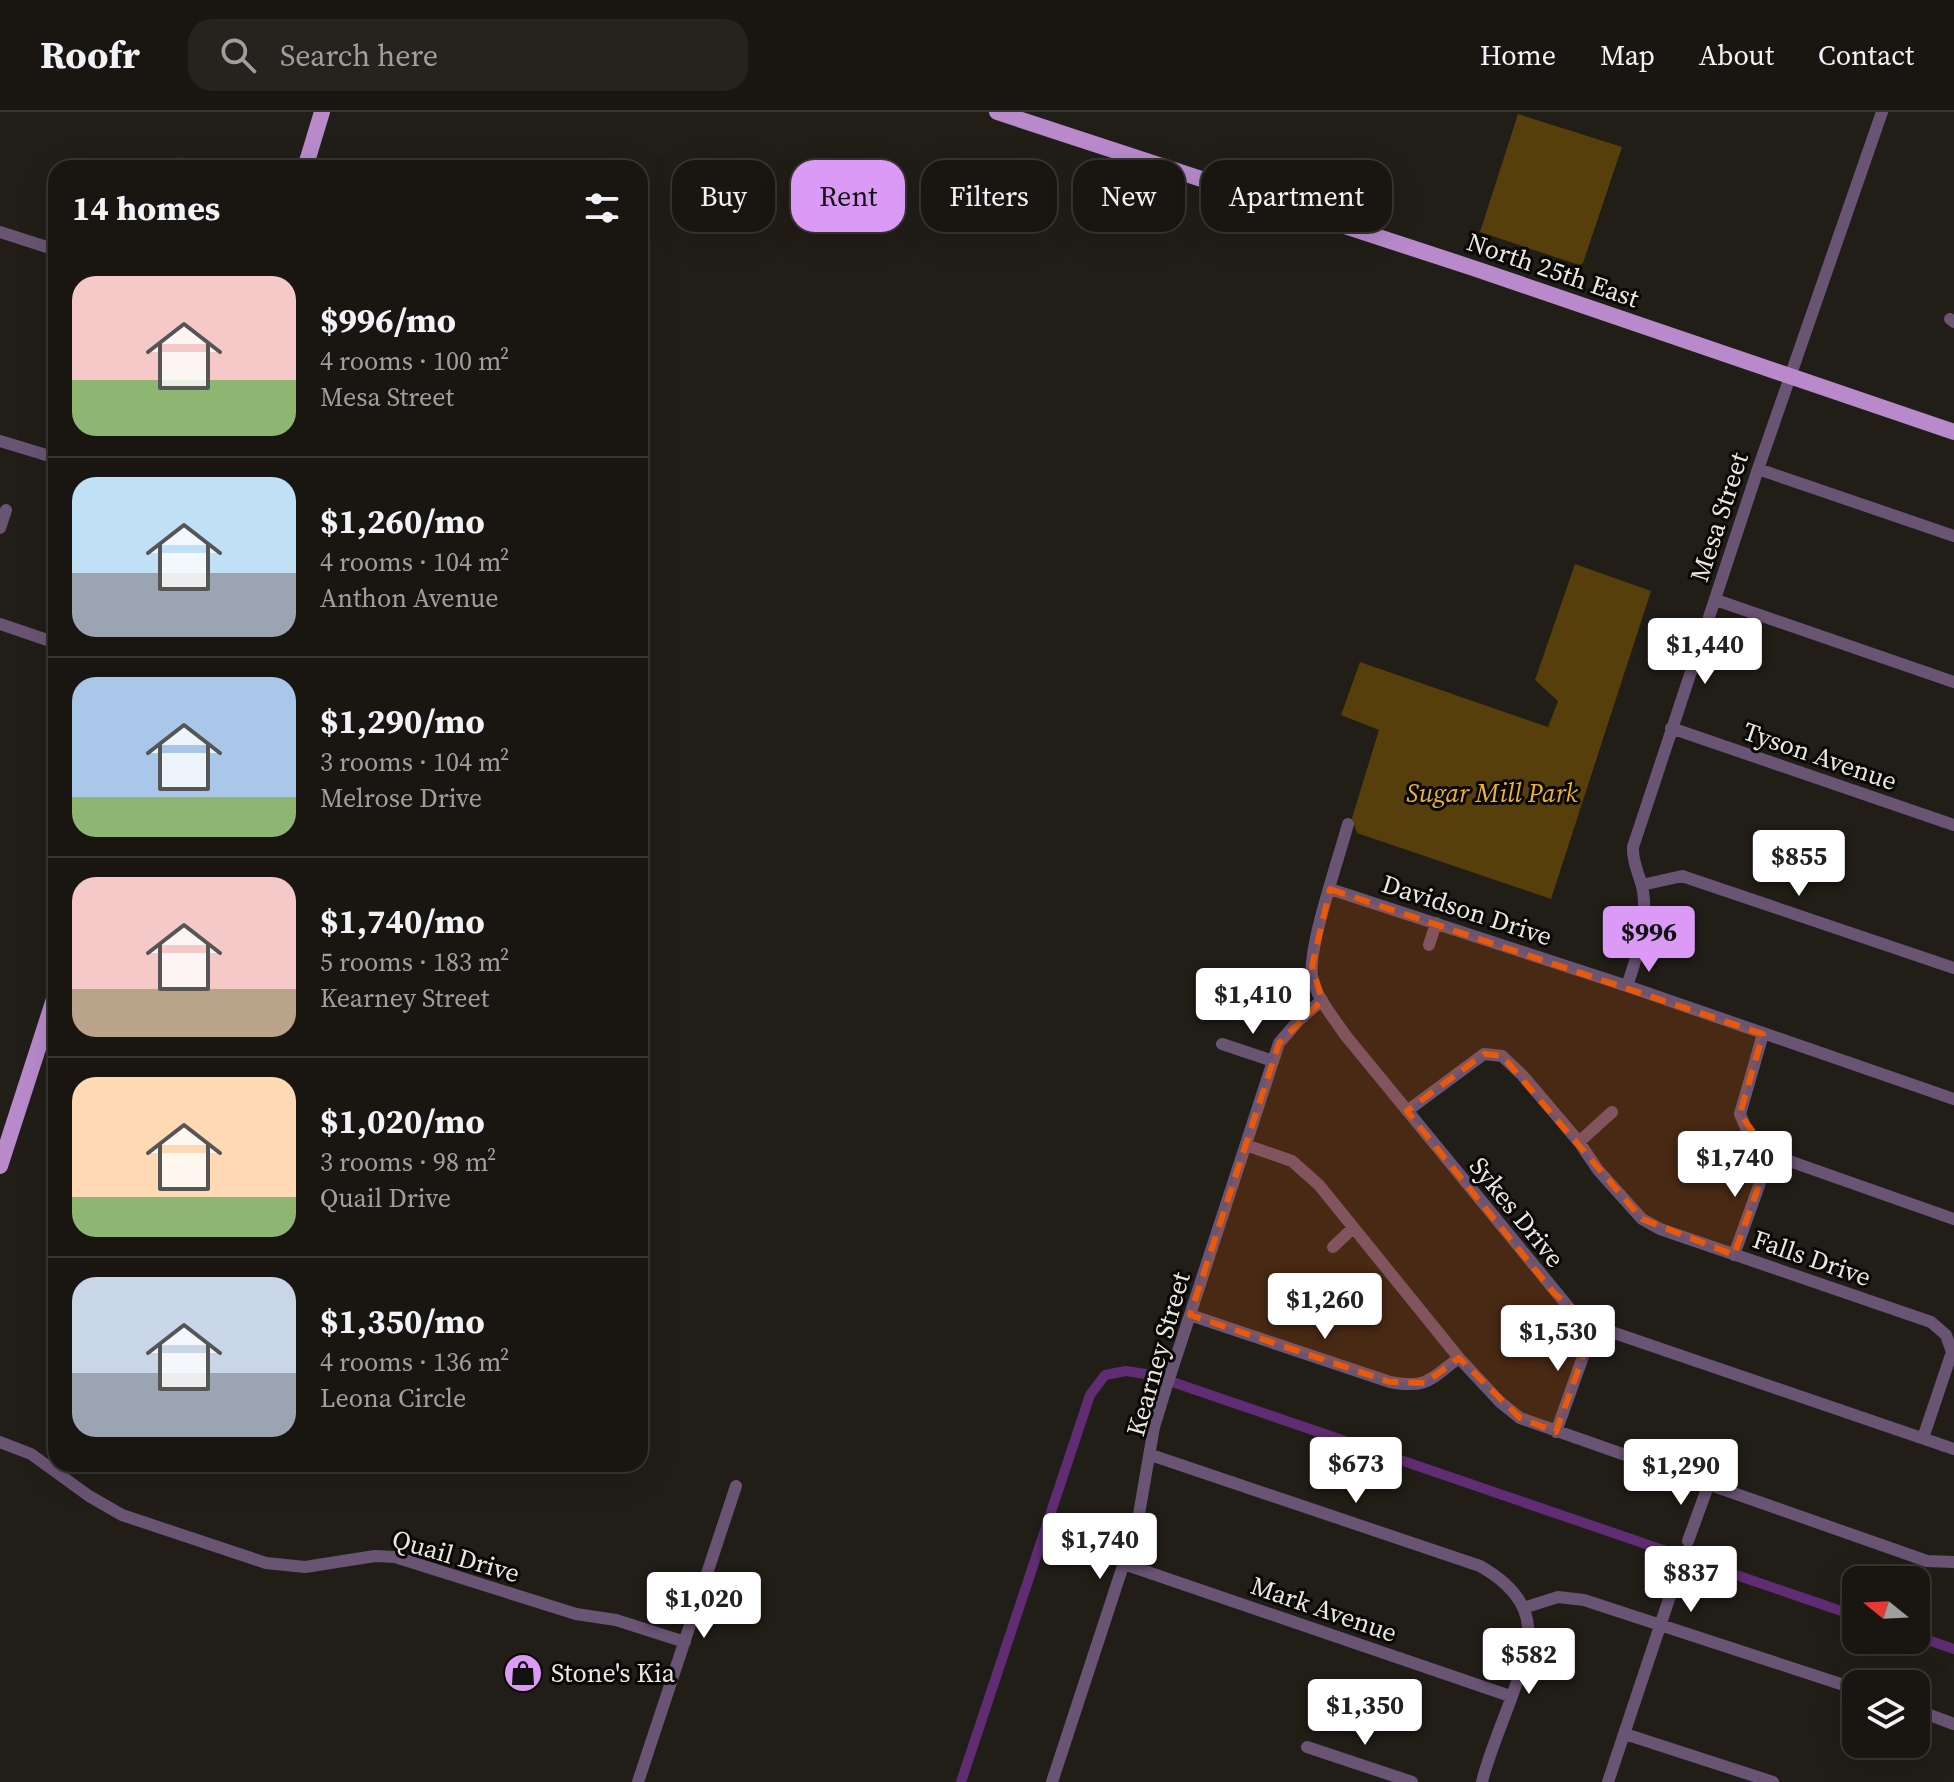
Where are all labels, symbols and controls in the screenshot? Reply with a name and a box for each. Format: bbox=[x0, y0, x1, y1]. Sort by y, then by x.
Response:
search box bbox=[188, 19, 748, 91]
text: Roofr bbox=[40, 29, 140, 81]
icon: search bbox=[216, 33, 260, 77]
text: Search here bbox=[280, 35, 438, 76]
text: Home bbox=[1480, 36, 1556, 74]
text: Map bbox=[1600, 36, 1655, 74]
text: About bbox=[1699, 36, 1774, 74]
text: Contact bbox=[1818, 36, 1914, 74]
chip: Buy bbox=[672, 160, 775, 232]
chip: Rent bbox=[791, 160, 905, 232]
chip: Filters bbox=[921, 160, 1057, 232]
chip: New bbox=[1073, 160, 1185, 232]
chip: Apartment bbox=[1201, 160, 1392, 232]
text: 14 homes bbox=[72, 185, 220, 231]
icon: filters bbox=[580, 186, 624, 230]
street label: North 25th East bbox=[1462, 224, 1644, 316]
text: $996/mo bbox=[320, 297, 456, 343]
icon: home bbox=[136, 308, 232, 404]
text: 4 rooms · 100 m² bbox=[320, 343, 509, 379]
text: Mesa Street bbox=[320, 379, 454, 415]
street label: Mesa Street bbox=[1681, 447, 1757, 586]
text: $1,260/mo bbox=[320, 498, 485, 544]
icon: home bbox=[136, 509, 232, 605]
text: 4 rooms · 104 m² bbox=[320, 544, 509, 580]
text: Anthon Avenue bbox=[320, 580, 498, 616]
pin: $1,440 bbox=[1640, 618, 1770, 686]
text: $1,440 bbox=[1666, 626, 1744, 662]
text: $1,290/mo bbox=[320, 698, 485, 744]
icon: home bbox=[136, 709, 232, 805]
street label: Tyson Avenue bbox=[1738, 713, 1902, 799]
text: 3 rooms · 104 m² bbox=[320, 744, 509, 780]
park label: Sugar Mill Park bbox=[1406, 775, 1579, 811]
text: Melrose Drive bbox=[320, 780, 482, 816]
pin: $855 bbox=[1752, 830, 1846, 898]
text: $855 bbox=[1771, 838, 1827, 874]
street label: Davidson Drive bbox=[1377, 866, 1557, 954]
text: $1,740/mo bbox=[320, 898, 485, 944]
pin: $996 bbox=[1602, 906, 1696, 974]
icon: home bbox=[136, 909, 232, 1005]
text: $996 bbox=[1621, 914, 1677, 950]
text: 5 rooms · 183 m² bbox=[320, 944, 509, 980]
pin: $1,410 bbox=[1188, 968, 1318, 1036]
text: $1,410 bbox=[1214, 976, 1292, 1012]
text: Kearney Street bbox=[320, 980, 489, 1016]
text: $1,020/mo bbox=[320, 1098, 485, 1144]
icon: home bbox=[136, 1109, 232, 1205]
pin: $1,740 bbox=[1670, 1131, 1800, 1199]
text: $1,740 bbox=[1696, 1139, 1774, 1175]
text: 3 rooms · 98 m² bbox=[320, 1144, 496, 1180]
street label: Sykes Drive bbox=[1461, 1149, 1573, 1275]
text: Quail Drive bbox=[320, 1180, 451, 1216]
street label: Falls Drive bbox=[1748, 1221, 1876, 1295]
street label: Kearney Street bbox=[1117, 1267, 1199, 1440]
pin: $1,260 bbox=[1260, 1273, 1390, 1341]
text: $1,260 bbox=[1286, 1281, 1364, 1317]
text: $1,350/mo bbox=[320, 1298, 485, 1344]
pin: $1,530 bbox=[1493, 1305, 1623, 1373]
icon: home bbox=[136, 1309, 232, 1405]
text: $1,530 bbox=[1519, 1313, 1597, 1349]
text: 4 rooms · 136 m² bbox=[320, 1344, 509, 1380]
text: Leona Circle bbox=[320, 1380, 466, 1416]
pin: $673 bbox=[1309, 1437, 1403, 1505]
pin: $1,290 bbox=[1616, 1439, 1746, 1507]
text: $673 bbox=[1328, 1445, 1384, 1481]
text: $1,290 bbox=[1642, 1447, 1720, 1483]
pin: $1,740 bbox=[1035, 1513, 1165, 1581]
street label: Quail Drive bbox=[388, 1521, 524, 1591]
text: $1,740 bbox=[1061, 1521, 1139, 1557]
pin: $837 bbox=[1644, 1546, 1738, 1614]
text: $837 bbox=[1663, 1554, 1719, 1590]
north arrow bbox=[1842, 1566, 1930, 1654]
map controls bbox=[1842, 1566, 1930, 1758]
street label: Mark Avenue bbox=[1246, 1567, 1402, 1651]
pin: $1,020 bbox=[639, 1572, 769, 1640]
text: $1,020 bbox=[665, 1580, 743, 1616]
pin: $582 bbox=[1482, 1628, 1576, 1696]
text: $582 bbox=[1501, 1636, 1557, 1672]
shop icon: Stone's Kia bbox=[502, 1652, 544, 1694]
place label: Stone's Kia bbox=[551, 1655, 676, 1691]
button: layers bbox=[1842, 1670, 1930, 1758]
pin: $1,350 bbox=[1300, 1679, 1430, 1747]
text: $1,350 bbox=[1326, 1687, 1404, 1723]

